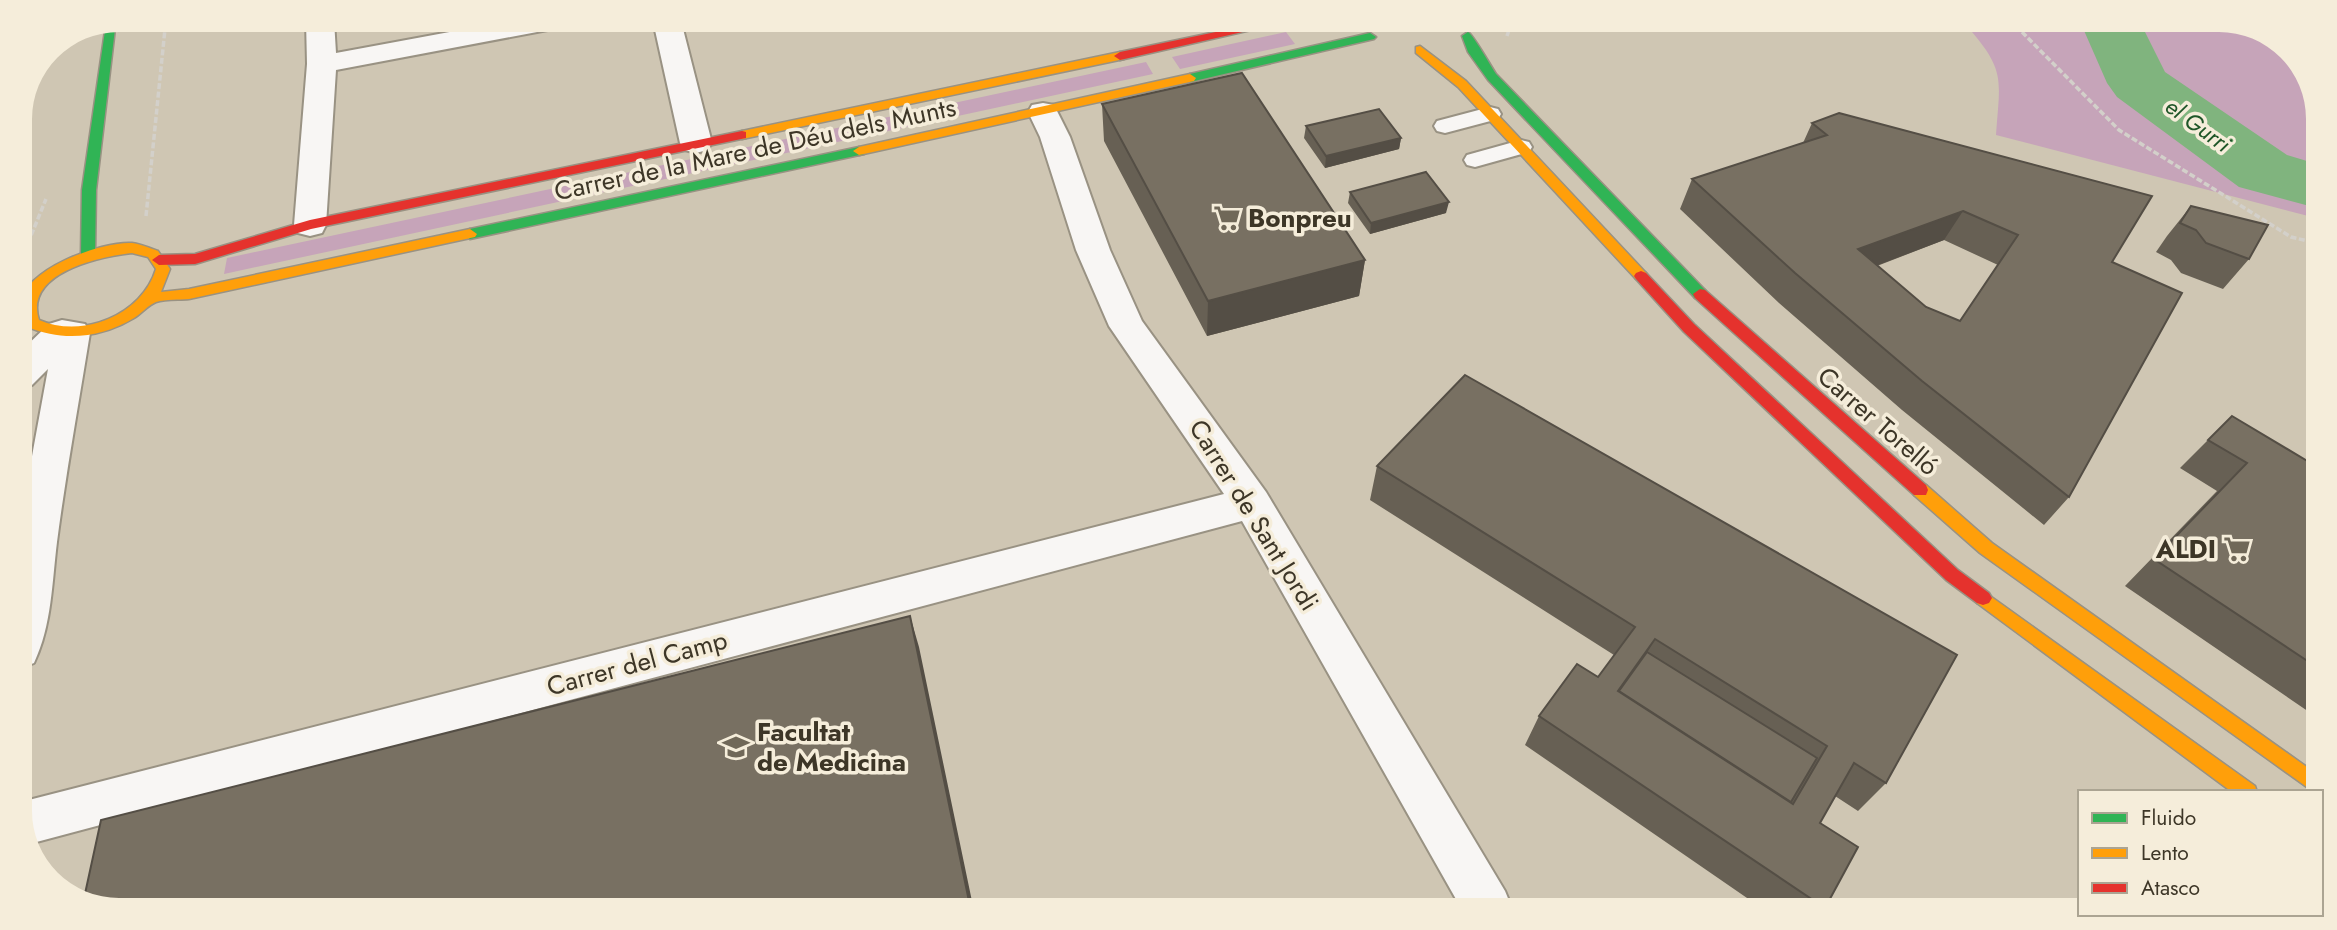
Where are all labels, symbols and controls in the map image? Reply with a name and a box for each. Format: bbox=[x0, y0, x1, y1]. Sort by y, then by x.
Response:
street label: Carrer de la Mare de Déu dels Munts bbox=[551, 88, 959, 210]
water label: el Gurri bbox=[2158, 90, 2239, 161]
place label: Bonpreu bbox=[1248, 199, 1352, 237]
supermarket icon: Bonpreu bbox=[1212, 203, 1242, 233]
street label: Carrer Torelló bbox=[1809, 358, 1947, 484]
street label: Carrer de Sant Jordi bbox=[1180, 412, 1328, 618]
place label: ALDI bbox=[2155, 530, 2216, 568]
supermarket icon: ALDI bbox=[2222, 534, 2252, 564]
street label: Carrer del Camp bbox=[543, 621, 731, 705]
place label: Facultat de Medicina bbox=[757, 713, 906, 781]
school or university icon: Facultat de Medicina bbox=[721, 732, 751, 762]
legend bbox=[2078, 790, 2323, 916]
text: Fluido bbox=[2141, 803, 2196, 833]
text: Lento bbox=[2141, 838, 2189, 868]
text: Atasco bbox=[2141, 873, 2200, 903]

